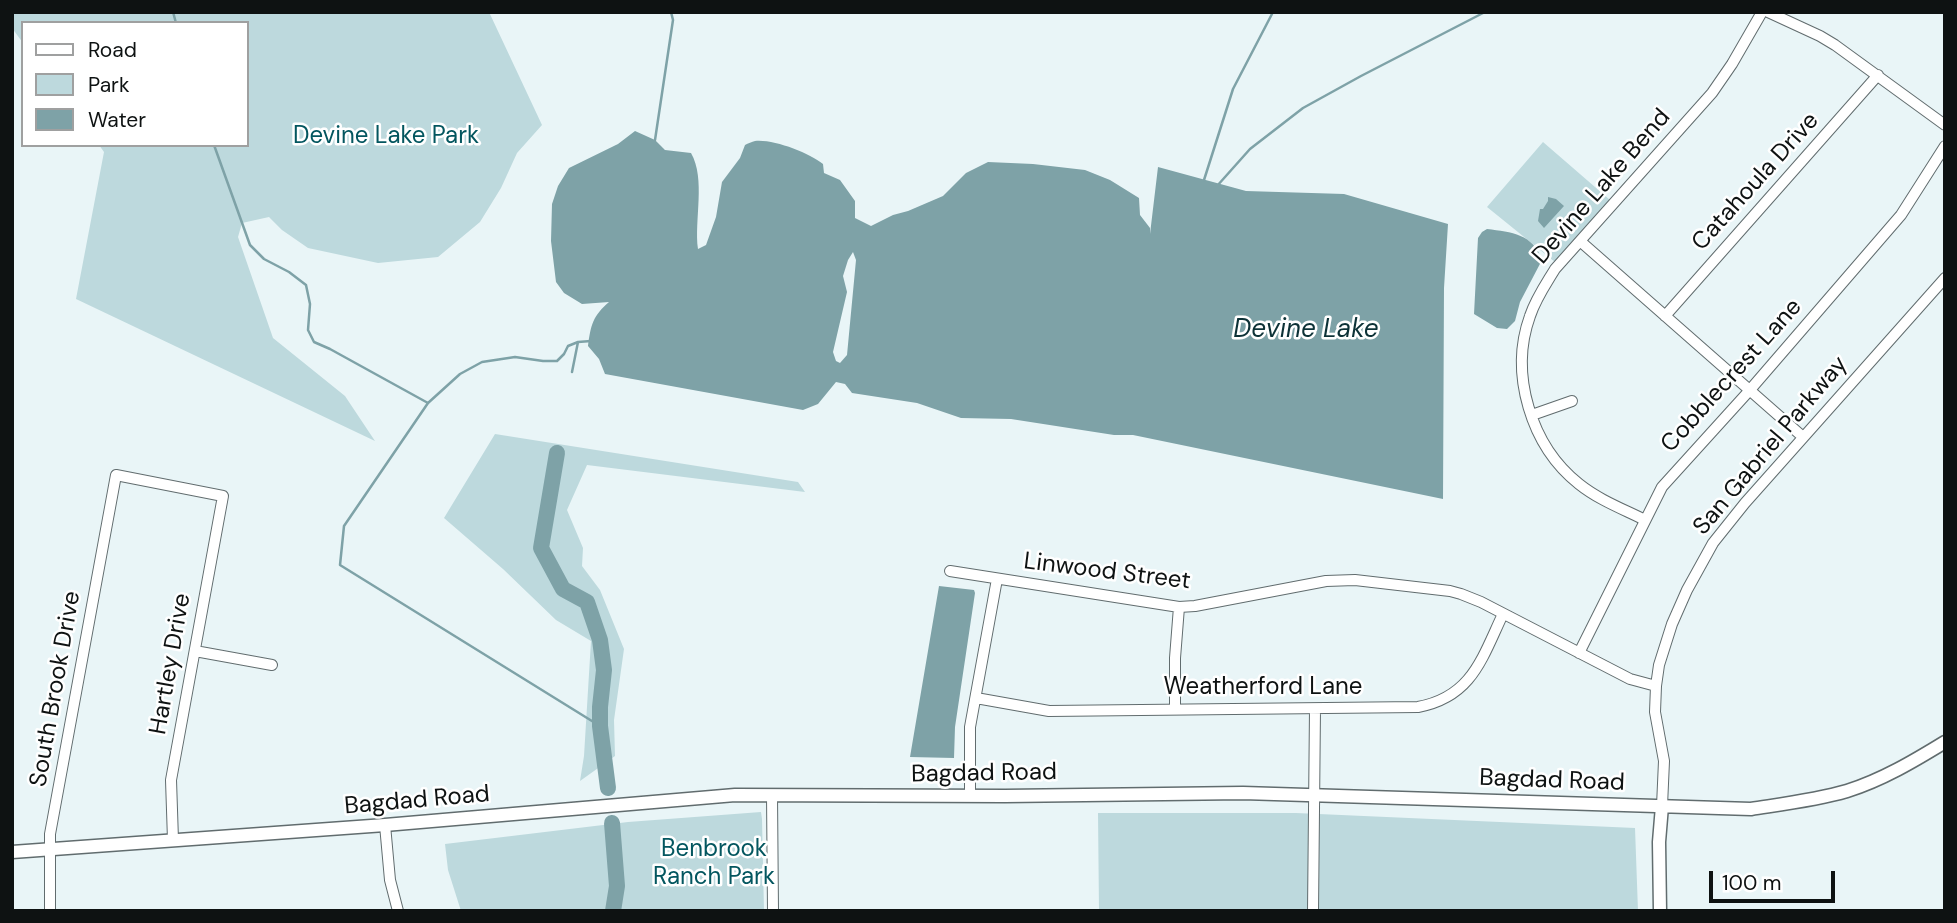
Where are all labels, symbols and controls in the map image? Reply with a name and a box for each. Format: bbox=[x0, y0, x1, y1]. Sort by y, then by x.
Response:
legend bbox=[21, 21, 248, 147]
text: Road bbox=[88, 36, 137, 64]
text: Park bbox=[88, 71, 129, 99]
street label: Devine Lake Bend bbox=[1527, 104, 1677, 270]
text: Water bbox=[88, 106, 146, 134]
street label: Catahoula Drive bbox=[1686, 107, 1826, 257]
park label: Devine Lake Park bbox=[293, 123, 479, 151]
street label: Cobblecrest Lane bbox=[1655, 293, 1809, 459]
water label: Devine Lake bbox=[1233, 314, 1379, 346]
street label: San Gabriel Parkway bbox=[1688, 351, 1854, 541]
street label: Linwood Street bbox=[1022, 547, 1192, 597]
street label: South Brook Drive bbox=[25, 589, 87, 789]
street label: Hartley Drive bbox=[144, 591, 198, 737]
street label: Weatherford Lane bbox=[1164, 674, 1362, 702]
street label: Bagdad Road bbox=[911, 758, 1057, 790]
street label: Bagdad Road bbox=[1479, 764, 1625, 798]
street label: Bagdad Road bbox=[343, 780, 491, 822]
park label: Benbrook Ranch Park bbox=[653, 836, 775, 892]
scale bar bbox=[1712, 856, 1838, 900]
text: 100 m bbox=[1722, 869, 1782, 897]

